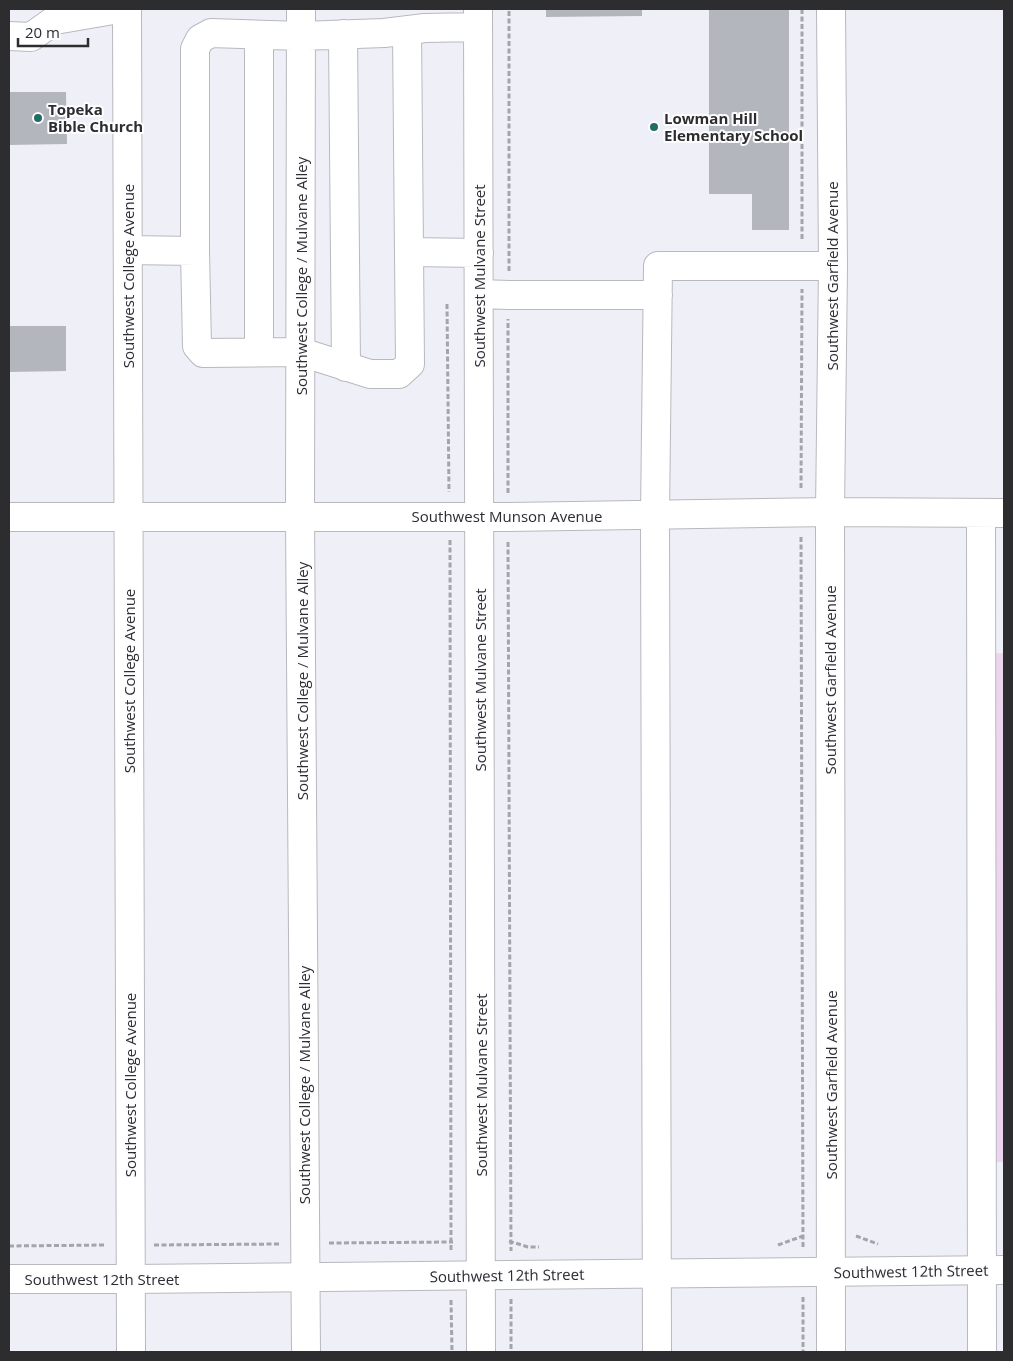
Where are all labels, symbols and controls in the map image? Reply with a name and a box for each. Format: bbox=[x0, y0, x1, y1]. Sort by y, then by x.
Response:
scale bar bbox=[18, 15, 88, 47]
text: 20 m bbox=[25, 22, 60, 42]
place label: Topeka Bible Church bbox=[48, 99, 143, 136]
place label: Lowman Hill Elementary School bbox=[664, 108, 803, 145]
marker: Topeka Bible Church bbox=[32, 112, 44, 124]
marker: Lowman Hill Elementary School bbox=[648, 121, 660, 133]
street label: Southwest College / Mulvane Alley bbox=[291, 156, 311, 395]
street label: Southwest Garfield Avenue bbox=[822, 181, 842, 371]
street label: Southwest College Avenue bbox=[118, 184, 138, 368]
street label: Southwest Mulvane Street bbox=[469, 184, 489, 368]
street label: Southwest Munson Avenue bbox=[412, 506, 602, 526]
street label: Southwest College / Mulvane Alley bbox=[292, 561, 312, 800]
street label: Southwest Garfield Avenue bbox=[820, 585, 840, 775]
street label: Southwest Mulvane Street bbox=[470, 588, 490, 772]
street label: Southwest College Avenue bbox=[119, 589, 139, 773]
street label: Southwest College / Mulvane Alley bbox=[294, 965, 314, 1204]
street label: Southwest Garfield Avenue bbox=[821, 990, 841, 1180]
street label: Southwest College Avenue bbox=[120, 993, 140, 1177]
street label: Southwest Mulvane Street bbox=[471, 993, 491, 1177]
street label: Southwest 12th Street bbox=[833, 1260, 989, 1282]
street label: Southwest 12th Street bbox=[429, 1264, 585, 1286]
street label: Southwest 12th Street bbox=[25, 1269, 179, 1289]

